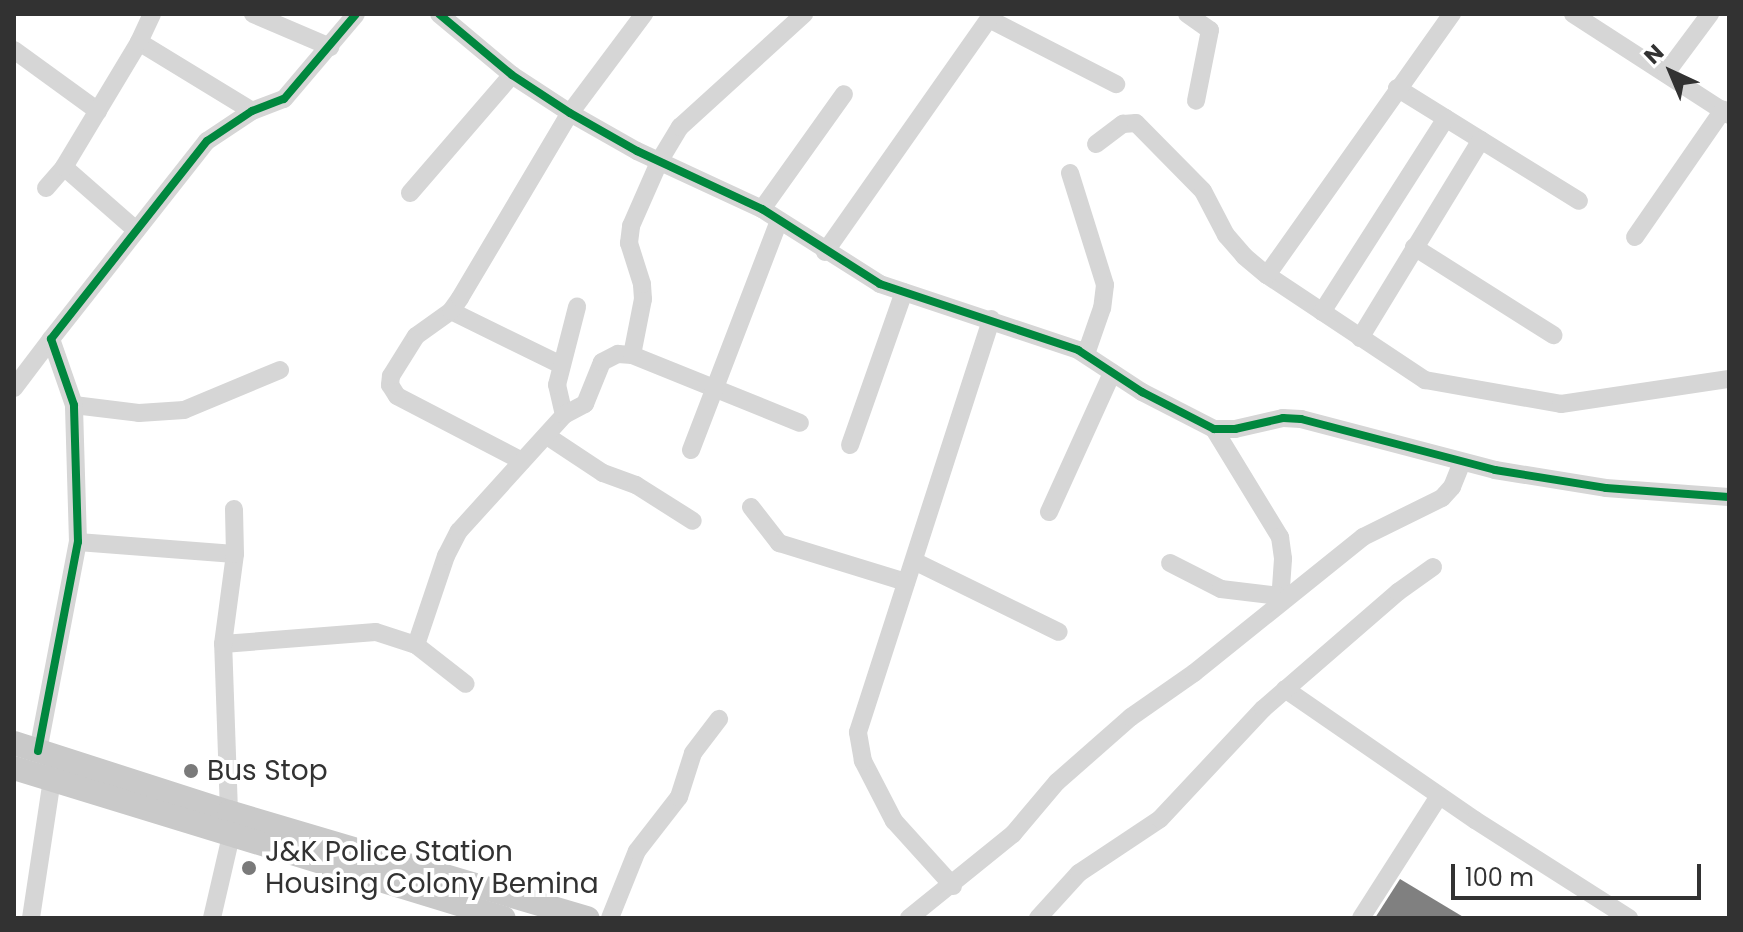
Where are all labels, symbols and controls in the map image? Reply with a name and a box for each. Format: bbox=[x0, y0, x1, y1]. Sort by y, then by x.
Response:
north arrow bbox=[1631, 32, 1711, 112]
text: N bbox=[1637, 37, 1671, 71]
place label: Bus Stop bbox=[207, 754, 328, 788]
marker: Bus Stop bbox=[182, 762, 200, 780]
place label: J&K Police Station Housing Colony Bemina bbox=[265, 835, 599, 901]
scale bar bbox=[1455, 848, 1705, 898]
marker: J&K Police Station Housing Colony Bemina bbox=[240, 859, 258, 877]
text: 100 m bbox=[1465, 861, 1534, 894]

